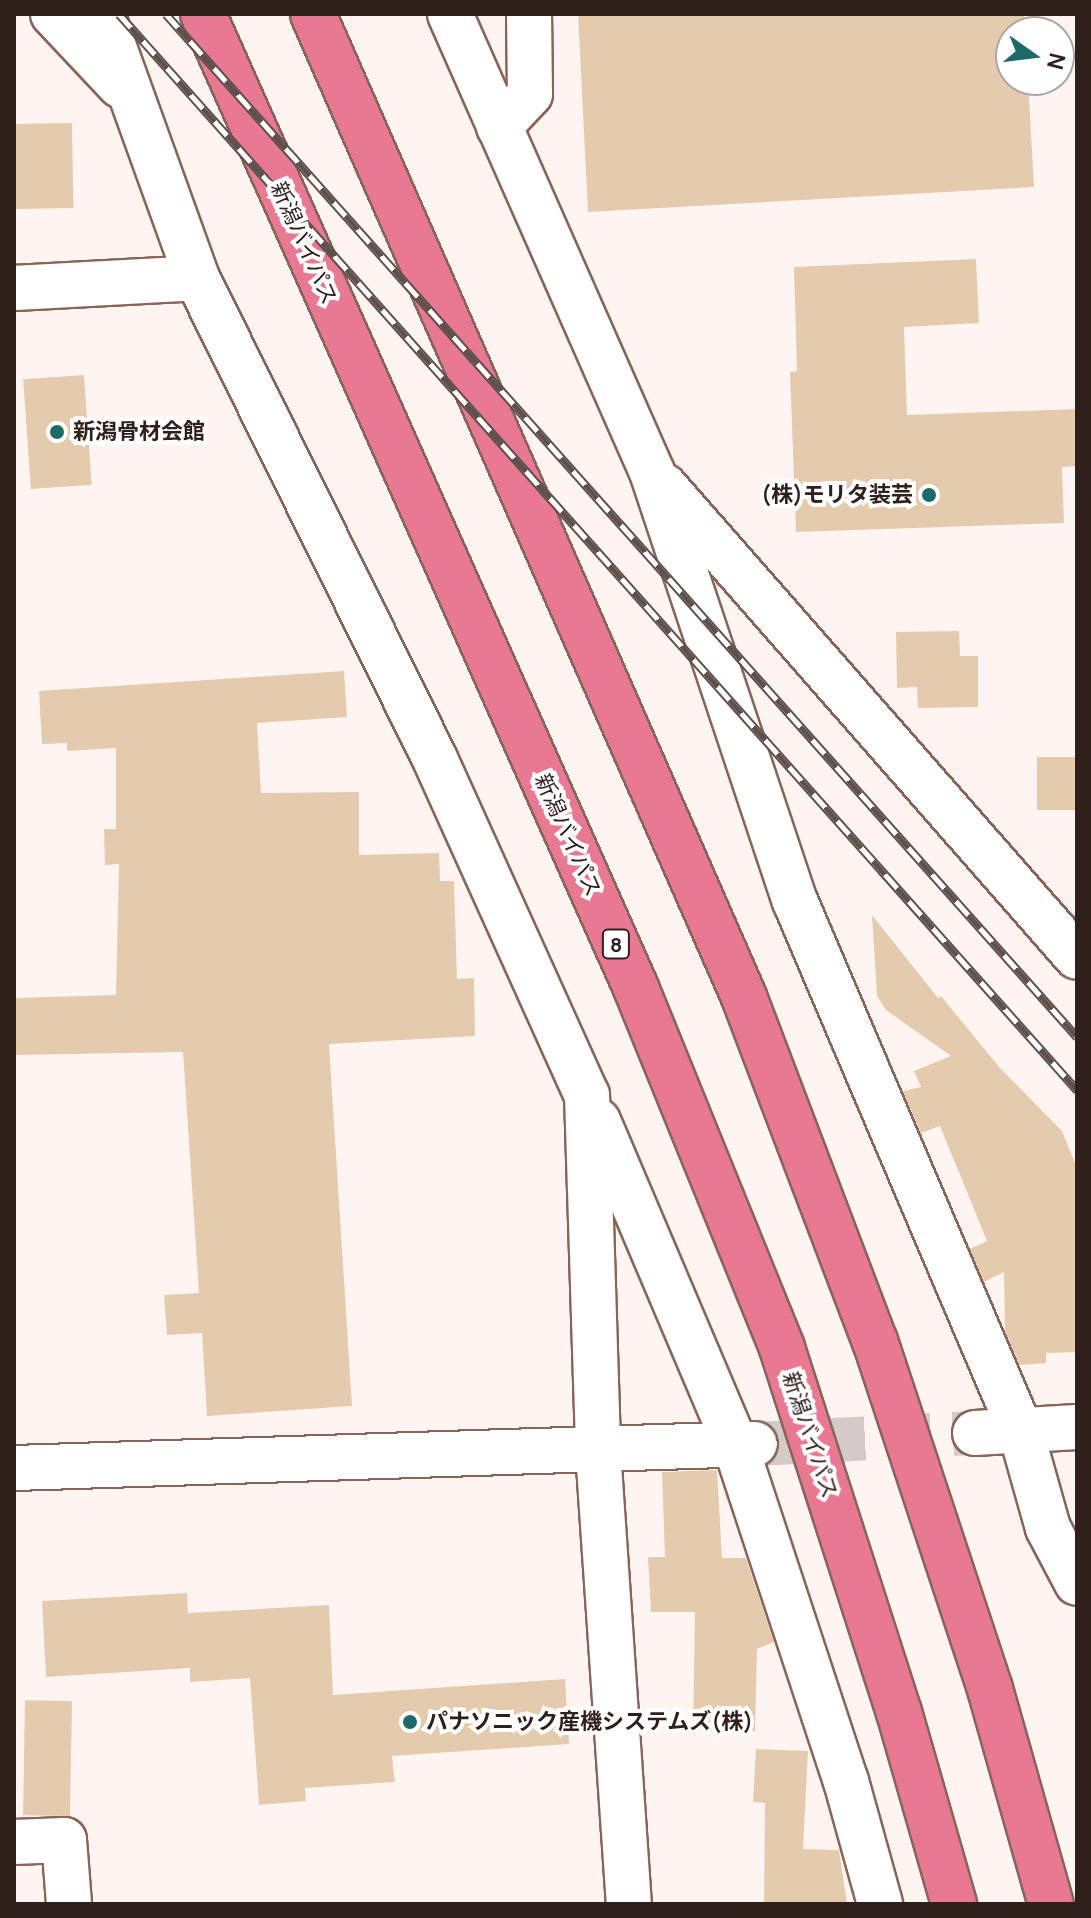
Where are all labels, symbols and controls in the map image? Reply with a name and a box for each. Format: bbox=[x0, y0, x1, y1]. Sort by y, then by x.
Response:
north arrow bbox=[995, 16, 1075, 96]
text: N bbox=[1040, 50, 1073, 73]
street label: 新潟バイパス bbox=[265, 177, 343, 309]
place label: 新潟骨材会館 bbox=[73, 419, 205, 445]
marker: 新潟骨材会館 bbox=[48, 423, 66, 441]
place label: (株)モリタ装芸 bbox=[761, 482, 913, 508]
marker: (株)モリタ装芸 bbox=[920, 486, 938, 504]
street label: 新潟バイパス bbox=[529, 769, 607, 901]
road number: 8 bbox=[600, 928, 632, 960]
street label: 新潟バイパス bbox=[777, 1368, 843, 1502]
place label: パナソニック産機システムズ(株) bbox=[426, 1709, 754, 1735]
marker: パナソニック産機システムズ(株) bbox=[401, 1713, 419, 1731]

